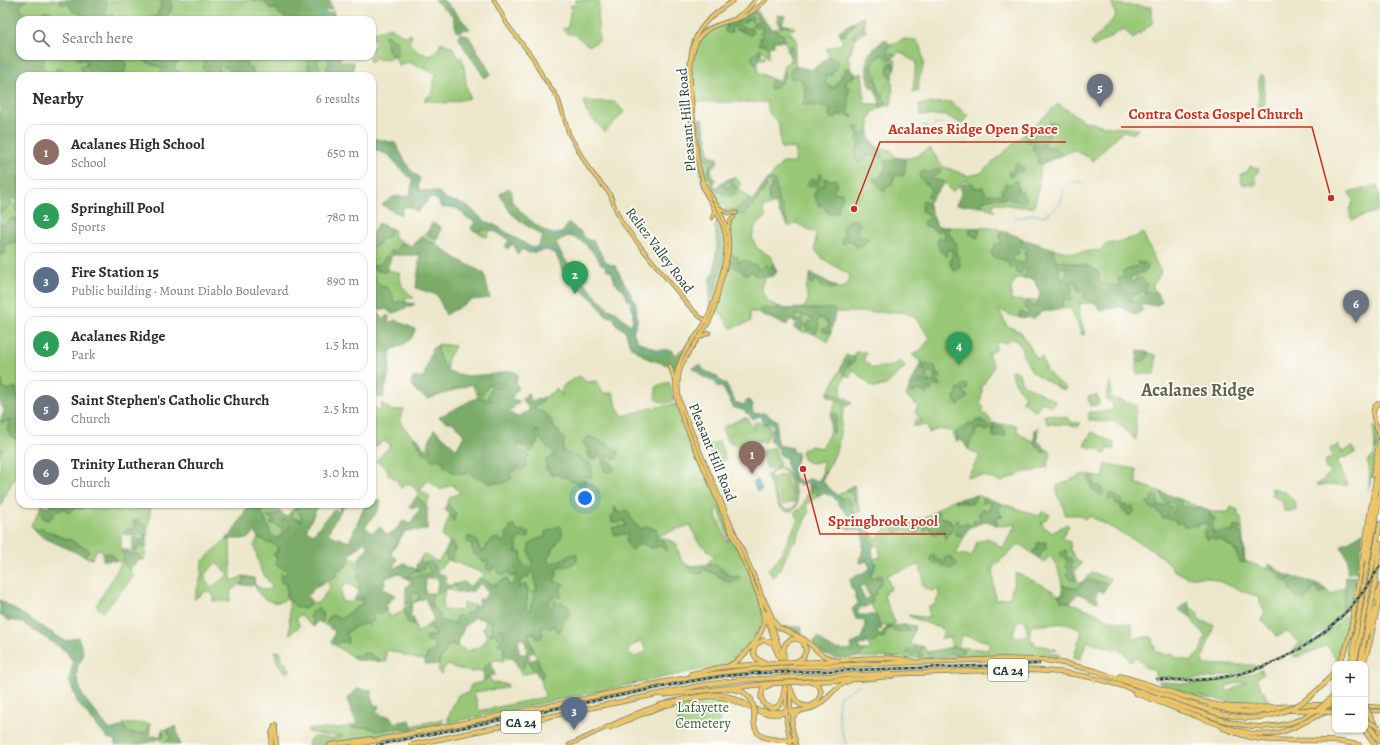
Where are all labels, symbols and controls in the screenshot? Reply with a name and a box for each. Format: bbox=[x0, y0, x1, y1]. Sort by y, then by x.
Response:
search box bbox=[16, 16, 376, 60]
icon: search bbox=[30, 27, 52, 49]
text: Search here bbox=[62, 28, 133, 48]
street label: Pleasant Hill Road bbox=[672, 67, 701, 173]
pin: 5 bbox=[1087, 74, 1113, 107]
text: Nearby bbox=[32, 87, 83, 110]
text: 6 results bbox=[316, 90, 360, 107]
callout: Contra Costa Gospel Church bbox=[1121, 100, 1312, 127]
text: Contra Costa Gospel Church bbox=[1129, 104, 1303, 124]
callout: Acalanes Ridge Open Space bbox=[880, 115, 1066, 142]
text: Acalanes Ridge Open Space bbox=[887, 119, 1058, 139]
text: Acalanes High School bbox=[71, 134, 205, 154]
text: 1 bbox=[44, 144, 48, 161]
text: 650 m bbox=[327, 144, 359, 161]
text: School bbox=[71, 154, 106, 171]
text: Springhill Pool bbox=[71, 198, 164, 218]
street label: Reliez Valley Road bbox=[621, 204, 698, 297]
text: 2 bbox=[43, 208, 49, 225]
text: 780 m bbox=[327, 208, 359, 225]
text: Sports bbox=[71, 218, 106, 235]
pin: 2 bbox=[562, 261, 588, 294]
text: Fire Station 15 bbox=[71, 262, 159, 282]
text: 3 bbox=[43, 272, 49, 289]
text: 890 m bbox=[326, 272, 359, 289]
text: Public building · Mount Diablo Boulevard bbox=[71, 282, 289, 299]
pin: 6 bbox=[1343, 290, 1369, 323]
text: Acalanes Ridge bbox=[71, 326, 165, 346]
pin: 4 bbox=[946, 332, 972, 365]
text: 4 bbox=[43, 336, 49, 353]
text: 1.5 km bbox=[325, 336, 359, 353]
text: Park bbox=[71, 346, 95, 363]
district label: Acalanes Ridge bbox=[1140, 378, 1255, 402]
text: Saint Stephen's Catholic Church bbox=[71, 390, 270, 410]
text: 5 bbox=[43, 400, 49, 417]
text: 2.5 km bbox=[323, 400, 359, 417]
street label: Pleasant Hill Road bbox=[684, 400, 741, 505]
text: Church bbox=[71, 410, 110, 427]
pin: 1 bbox=[739, 441, 765, 474]
text: Trinity Lutheran Church bbox=[71, 454, 224, 474]
text: 6 bbox=[43, 464, 49, 481]
text: 3.0 km bbox=[323, 464, 359, 481]
text: Church bbox=[71, 474, 110, 491]
your location bbox=[575, 488, 595, 508]
callout: Springbrook pool bbox=[820, 507, 946, 534]
text: Springbrook pool bbox=[828, 511, 938, 531]
road number: CA 24 bbox=[988, 659, 1028, 681]
map controls bbox=[1332, 661, 1368, 733]
button: + bbox=[1332, 661, 1368, 697]
pin: 3 bbox=[561, 697, 587, 730]
button: − bbox=[1332, 697, 1368, 733]
park label: Lafayette Cemetery bbox=[675, 698, 731, 733]
road number: CA 24 bbox=[501, 711, 541, 733]

